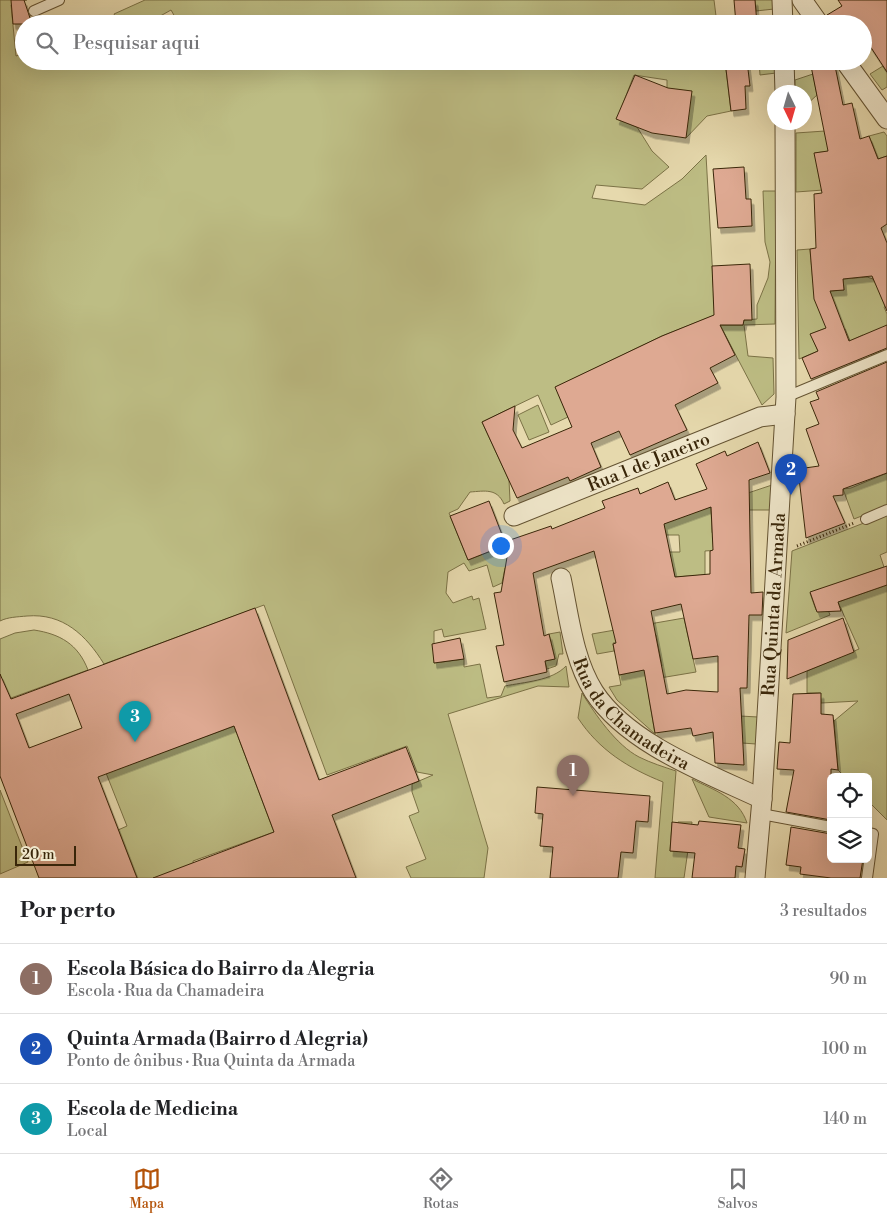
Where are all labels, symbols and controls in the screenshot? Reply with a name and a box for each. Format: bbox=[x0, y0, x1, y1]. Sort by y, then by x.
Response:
search box bbox=[15, 15, 872, 70]
icon: search bbox=[33, 29, 61, 57]
text: Pesquisar aqui bbox=[73, 31, 200, 55]
north arrow bbox=[767, 85, 812, 130]
street label: Rua 1 de Janeiro bbox=[584, 427, 713, 497]
pin: 2 bbox=[775, 454, 807, 495]
street label: Rua Quinta da Armada bbox=[757, 511, 791, 697]
your location bbox=[488, 533, 514, 559]
street label: Rua da Chamadeira bbox=[567, 654, 694, 776]
pin: 3 bbox=[119, 701, 151, 742]
pin: 1 bbox=[557, 755, 589, 796]
map controls bbox=[827, 773, 872, 863]
button: locate bbox=[827, 773, 872, 818]
button: layers bbox=[827, 818, 872, 863]
scale bar bbox=[15, 843, 76, 866]
text: 20 m bbox=[22, 846, 54, 864]
text: Por perto bbox=[20, 898, 116, 924]
text: 3 resultados bbox=[780, 901, 867, 921]
text: Escola Básica do Bairro da Alegria bbox=[67, 957, 375, 981]
text: 1 bbox=[32, 969, 40, 989]
text: 90 m bbox=[829, 969, 867, 989]
text: Escola · Rua da Chamadeira bbox=[67, 981, 264, 1001]
text: Quinta Armada (Bairro d Alegria) bbox=[67, 1027, 368, 1051]
text: 2 bbox=[31, 1039, 41, 1059]
text: 100 m bbox=[822, 1039, 867, 1059]
text: Ponto de ônibus · Rua Quinta da Armada bbox=[67, 1051, 355, 1071]
text: Escola de Medicina bbox=[67, 1097, 238, 1121]
text: 3 bbox=[31, 1109, 41, 1129]
text: 140 m bbox=[823, 1109, 867, 1129]
text: Local bbox=[67, 1121, 108, 1141]
tab: Mapa bbox=[129, 1165, 164, 1213]
tab: Rotas bbox=[423, 1165, 459, 1213]
tab: Salvos bbox=[718, 1165, 758, 1213]

